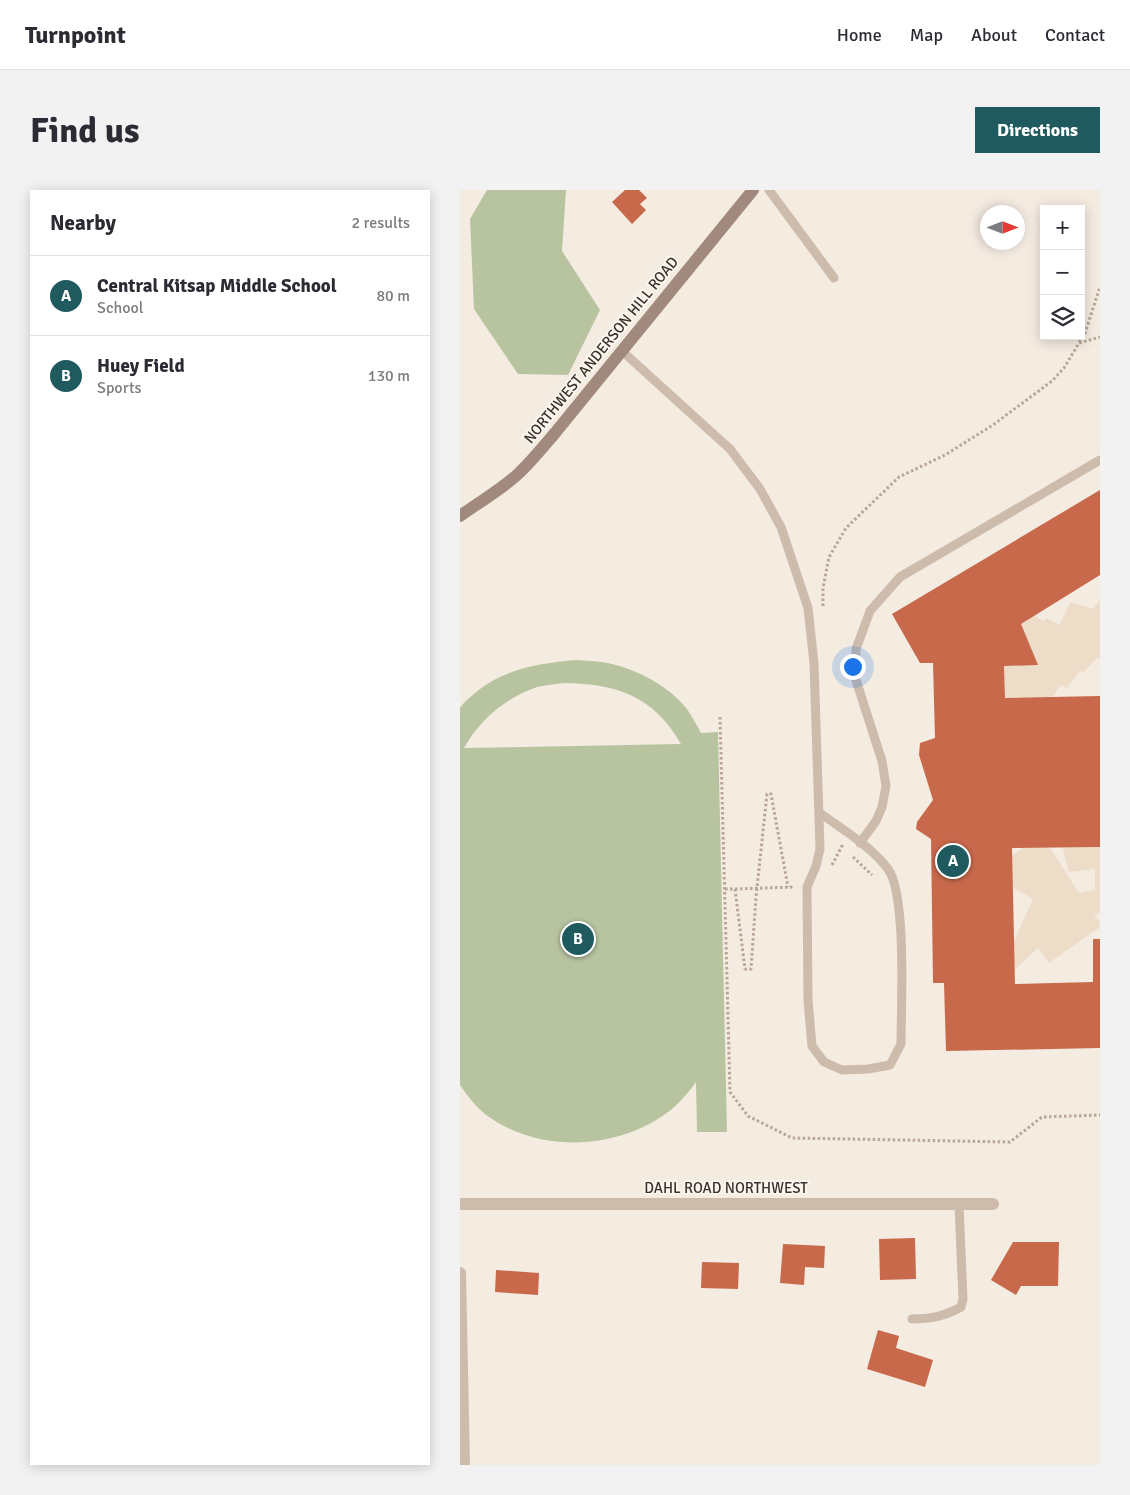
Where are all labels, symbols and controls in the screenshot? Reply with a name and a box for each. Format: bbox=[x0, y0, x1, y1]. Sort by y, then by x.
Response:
text: Turnpoint bbox=[25, 20, 126, 50]
text: Home bbox=[837, 24, 882, 46]
text: Map bbox=[910, 24, 943, 46]
text: About bbox=[971, 24, 1017, 46]
text: Contact bbox=[1045, 24, 1105, 46]
button: Directions bbox=[975, 107, 1100, 153]
text: Find us bbox=[30, 109, 140, 152]
north arrow bbox=[980, 205, 1025, 250]
map controls bbox=[1040, 205, 1085, 340]
button: + bbox=[1040, 205, 1085, 250]
text: Nearby bbox=[50, 210, 116, 236]
text: 2 results bbox=[351, 213, 410, 233]
button: − bbox=[1040, 250, 1085, 295]
street label: NORTHWEST ANDERSON HILL ROAD bbox=[520, 253, 682, 447]
text: Central Kitsap Middle School bbox=[97, 274, 337, 298]
text: A bbox=[61, 286, 71, 306]
text: 80 m bbox=[376, 286, 410, 306]
button: layers bbox=[1040, 295, 1085, 340]
text: School bbox=[97, 298, 143, 318]
text: Huey Field bbox=[97, 354, 185, 378]
text: B bbox=[61, 366, 71, 386]
text: 130 m bbox=[368, 366, 410, 386]
text: Sports bbox=[97, 378, 142, 398]
your location bbox=[840, 654, 866, 680]
pin: A bbox=[937, 842, 969, 880]
pin: B bbox=[562, 920, 594, 958]
street label: DAHL ROAD NORTHWEST bbox=[644, 1179, 808, 1197]

